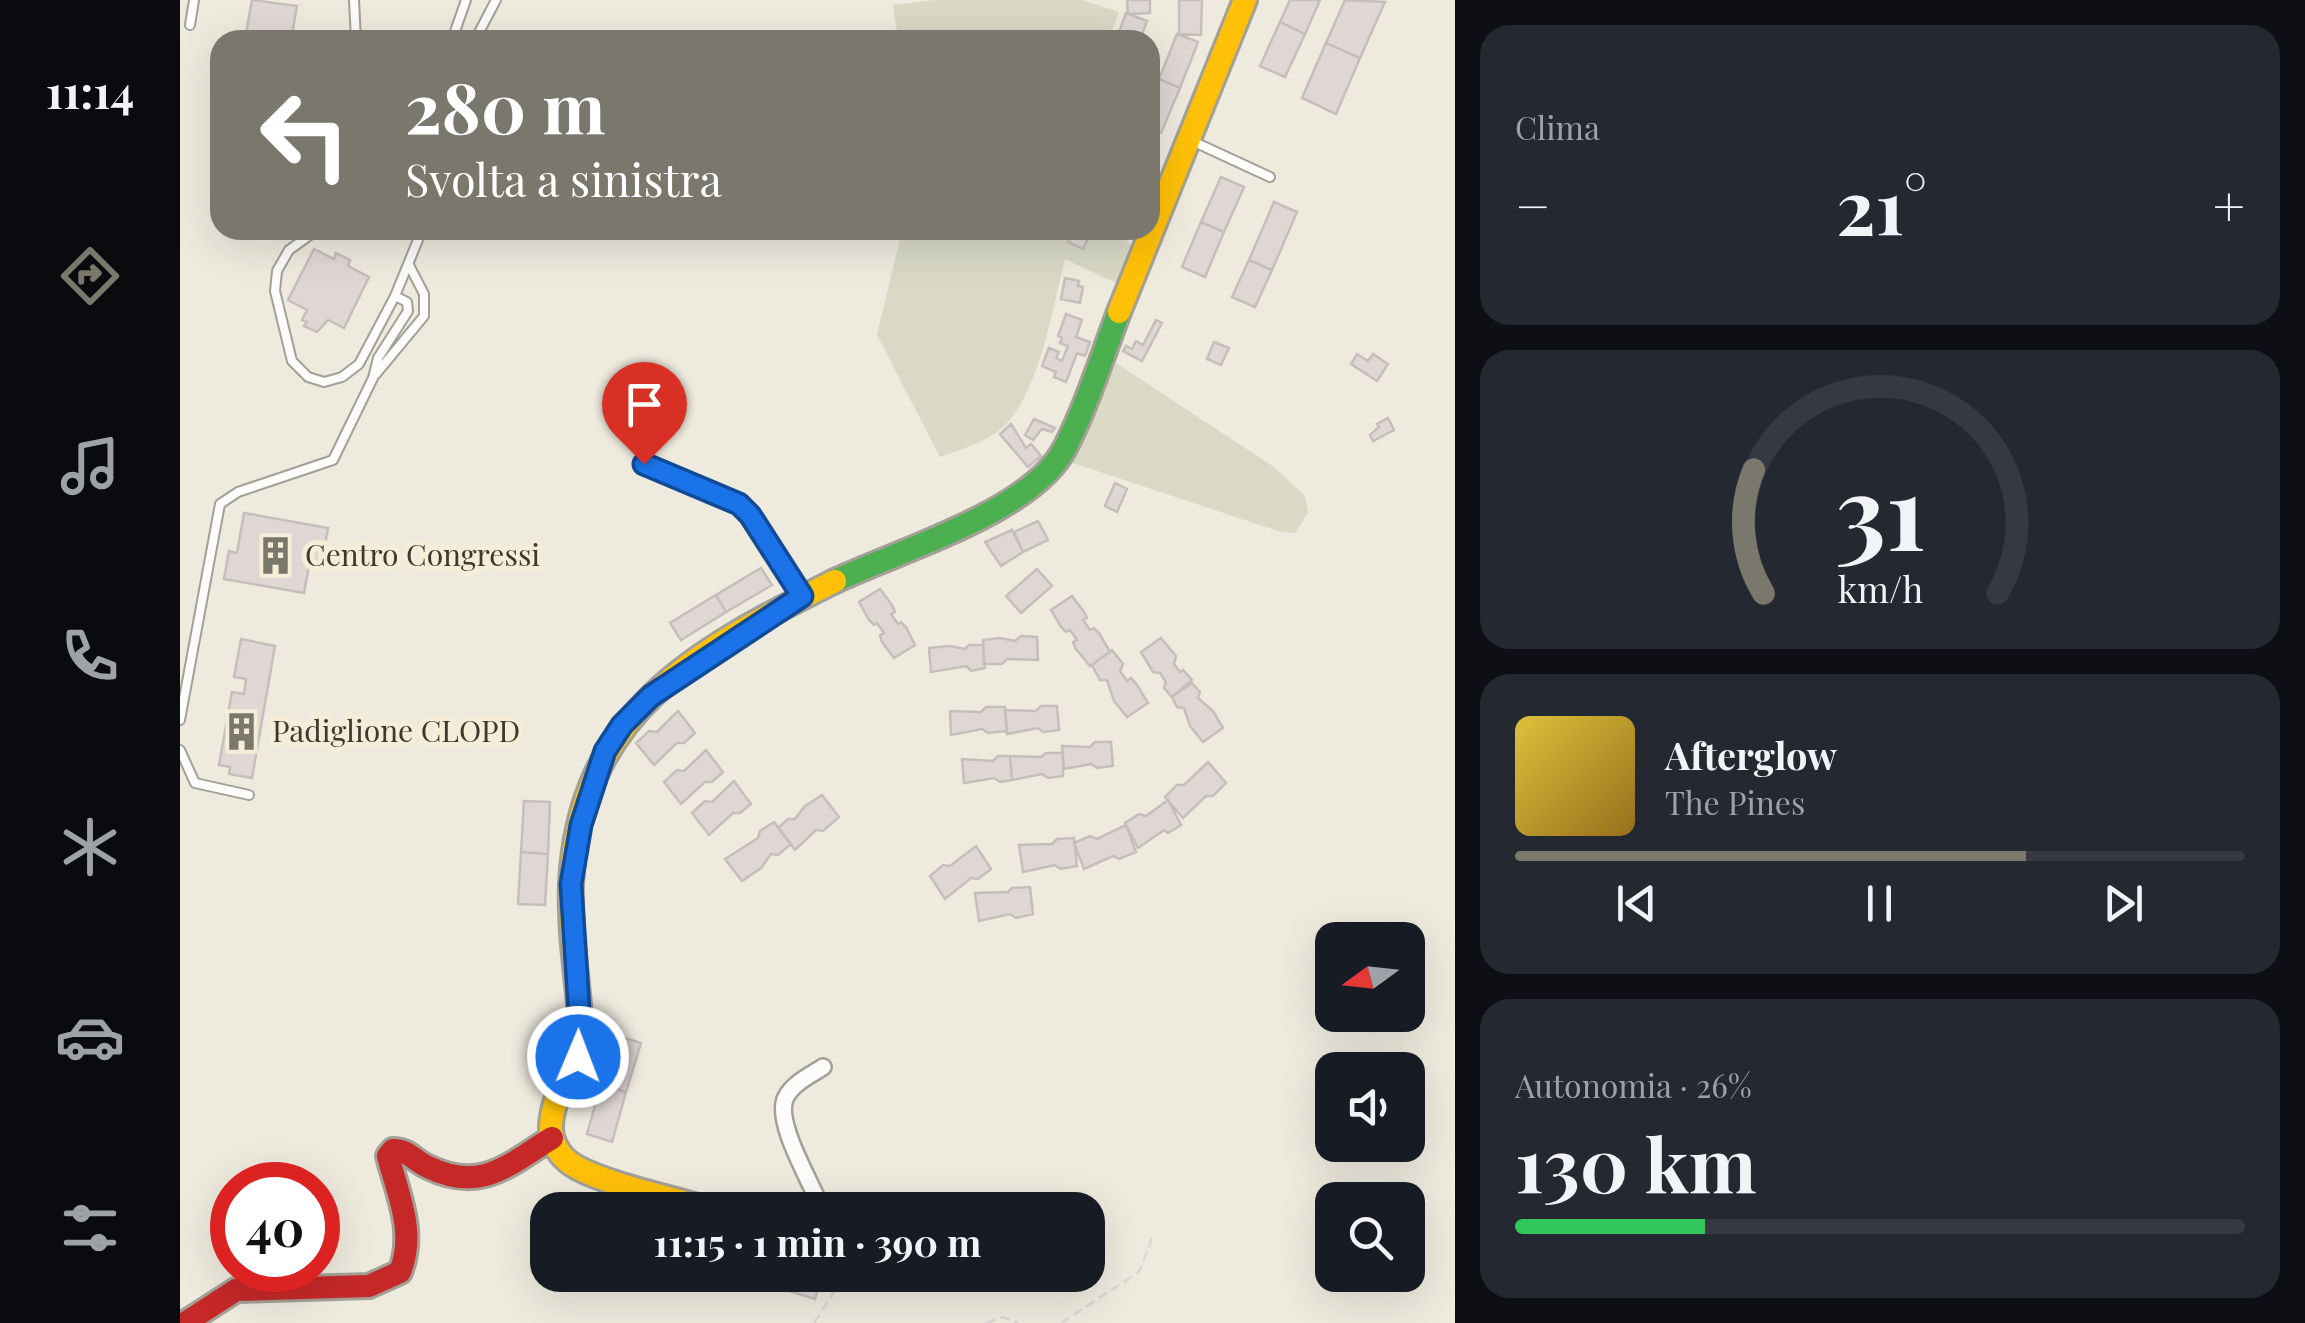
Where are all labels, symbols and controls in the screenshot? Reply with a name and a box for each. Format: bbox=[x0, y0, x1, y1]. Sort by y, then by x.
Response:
text: 280 m bbox=[405, 58, 606, 152]
text: 11:14 bbox=[46, 60, 134, 120]
icon: left bbox=[240, 70, 370, 200]
text: Clima bbox=[1515, 105, 1600, 148]
text: Svolta a sinistra bbox=[405, 148, 722, 208]
text: 21° bbox=[1836, 154, 1927, 254]
text: − bbox=[1515, 167, 1551, 241]
text: + bbox=[2213, 167, 2245, 241]
icon: directions bbox=[55, 241, 125, 311]
pin bbox=[602, 362, 687, 465]
icon: arrive bbox=[617, 377, 672, 432]
icon: music bbox=[55, 431, 125, 501]
text: 31 bbox=[1835, 438, 1925, 577]
place label: Centro Congressi bbox=[305, 534, 540, 574]
building icon: Centro Congressi bbox=[254, 535, 296, 577]
text: km/h bbox=[1837, 564, 1923, 612]
icon: phone bbox=[55, 621, 125, 691]
place label: Padiglione CLOPD bbox=[272, 710, 520, 750]
building icon: Padiglione CLOPD bbox=[221, 711, 263, 753]
text: Afterglow bbox=[1665, 729, 1837, 780]
text: The Pines bbox=[1665, 780, 1805, 823]
icon: climate bbox=[55, 812, 125, 882]
icon: previous bbox=[1609, 876, 1664, 931]
icon: pause bbox=[1852, 876, 1907, 931]
icon: next bbox=[2096, 876, 2151, 931]
north arrow bbox=[1315, 922, 1425, 1032]
map controls bbox=[1315, 922, 1425, 1292]
icon: car bbox=[55, 1002, 125, 1072]
position arrow bbox=[526, 1005, 630, 1109]
button: sound bbox=[1315, 1052, 1425, 1162]
text: Autonomia · 26% bbox=[1515, 1063, 1752, 1106]
text: 130 km bbox=[1515, 1112, 1757, 1212]
speed limit sign: 40 bbox=[210, 1162, 340, 1292]
button: search bbox=[1315, 1182, 1425, 1292]
icon: filters bbox=[55, 1193, 125, 1263]
text: 11:15 · 1 min · 390 m bbox=[654, 1216, 981, 1267]

